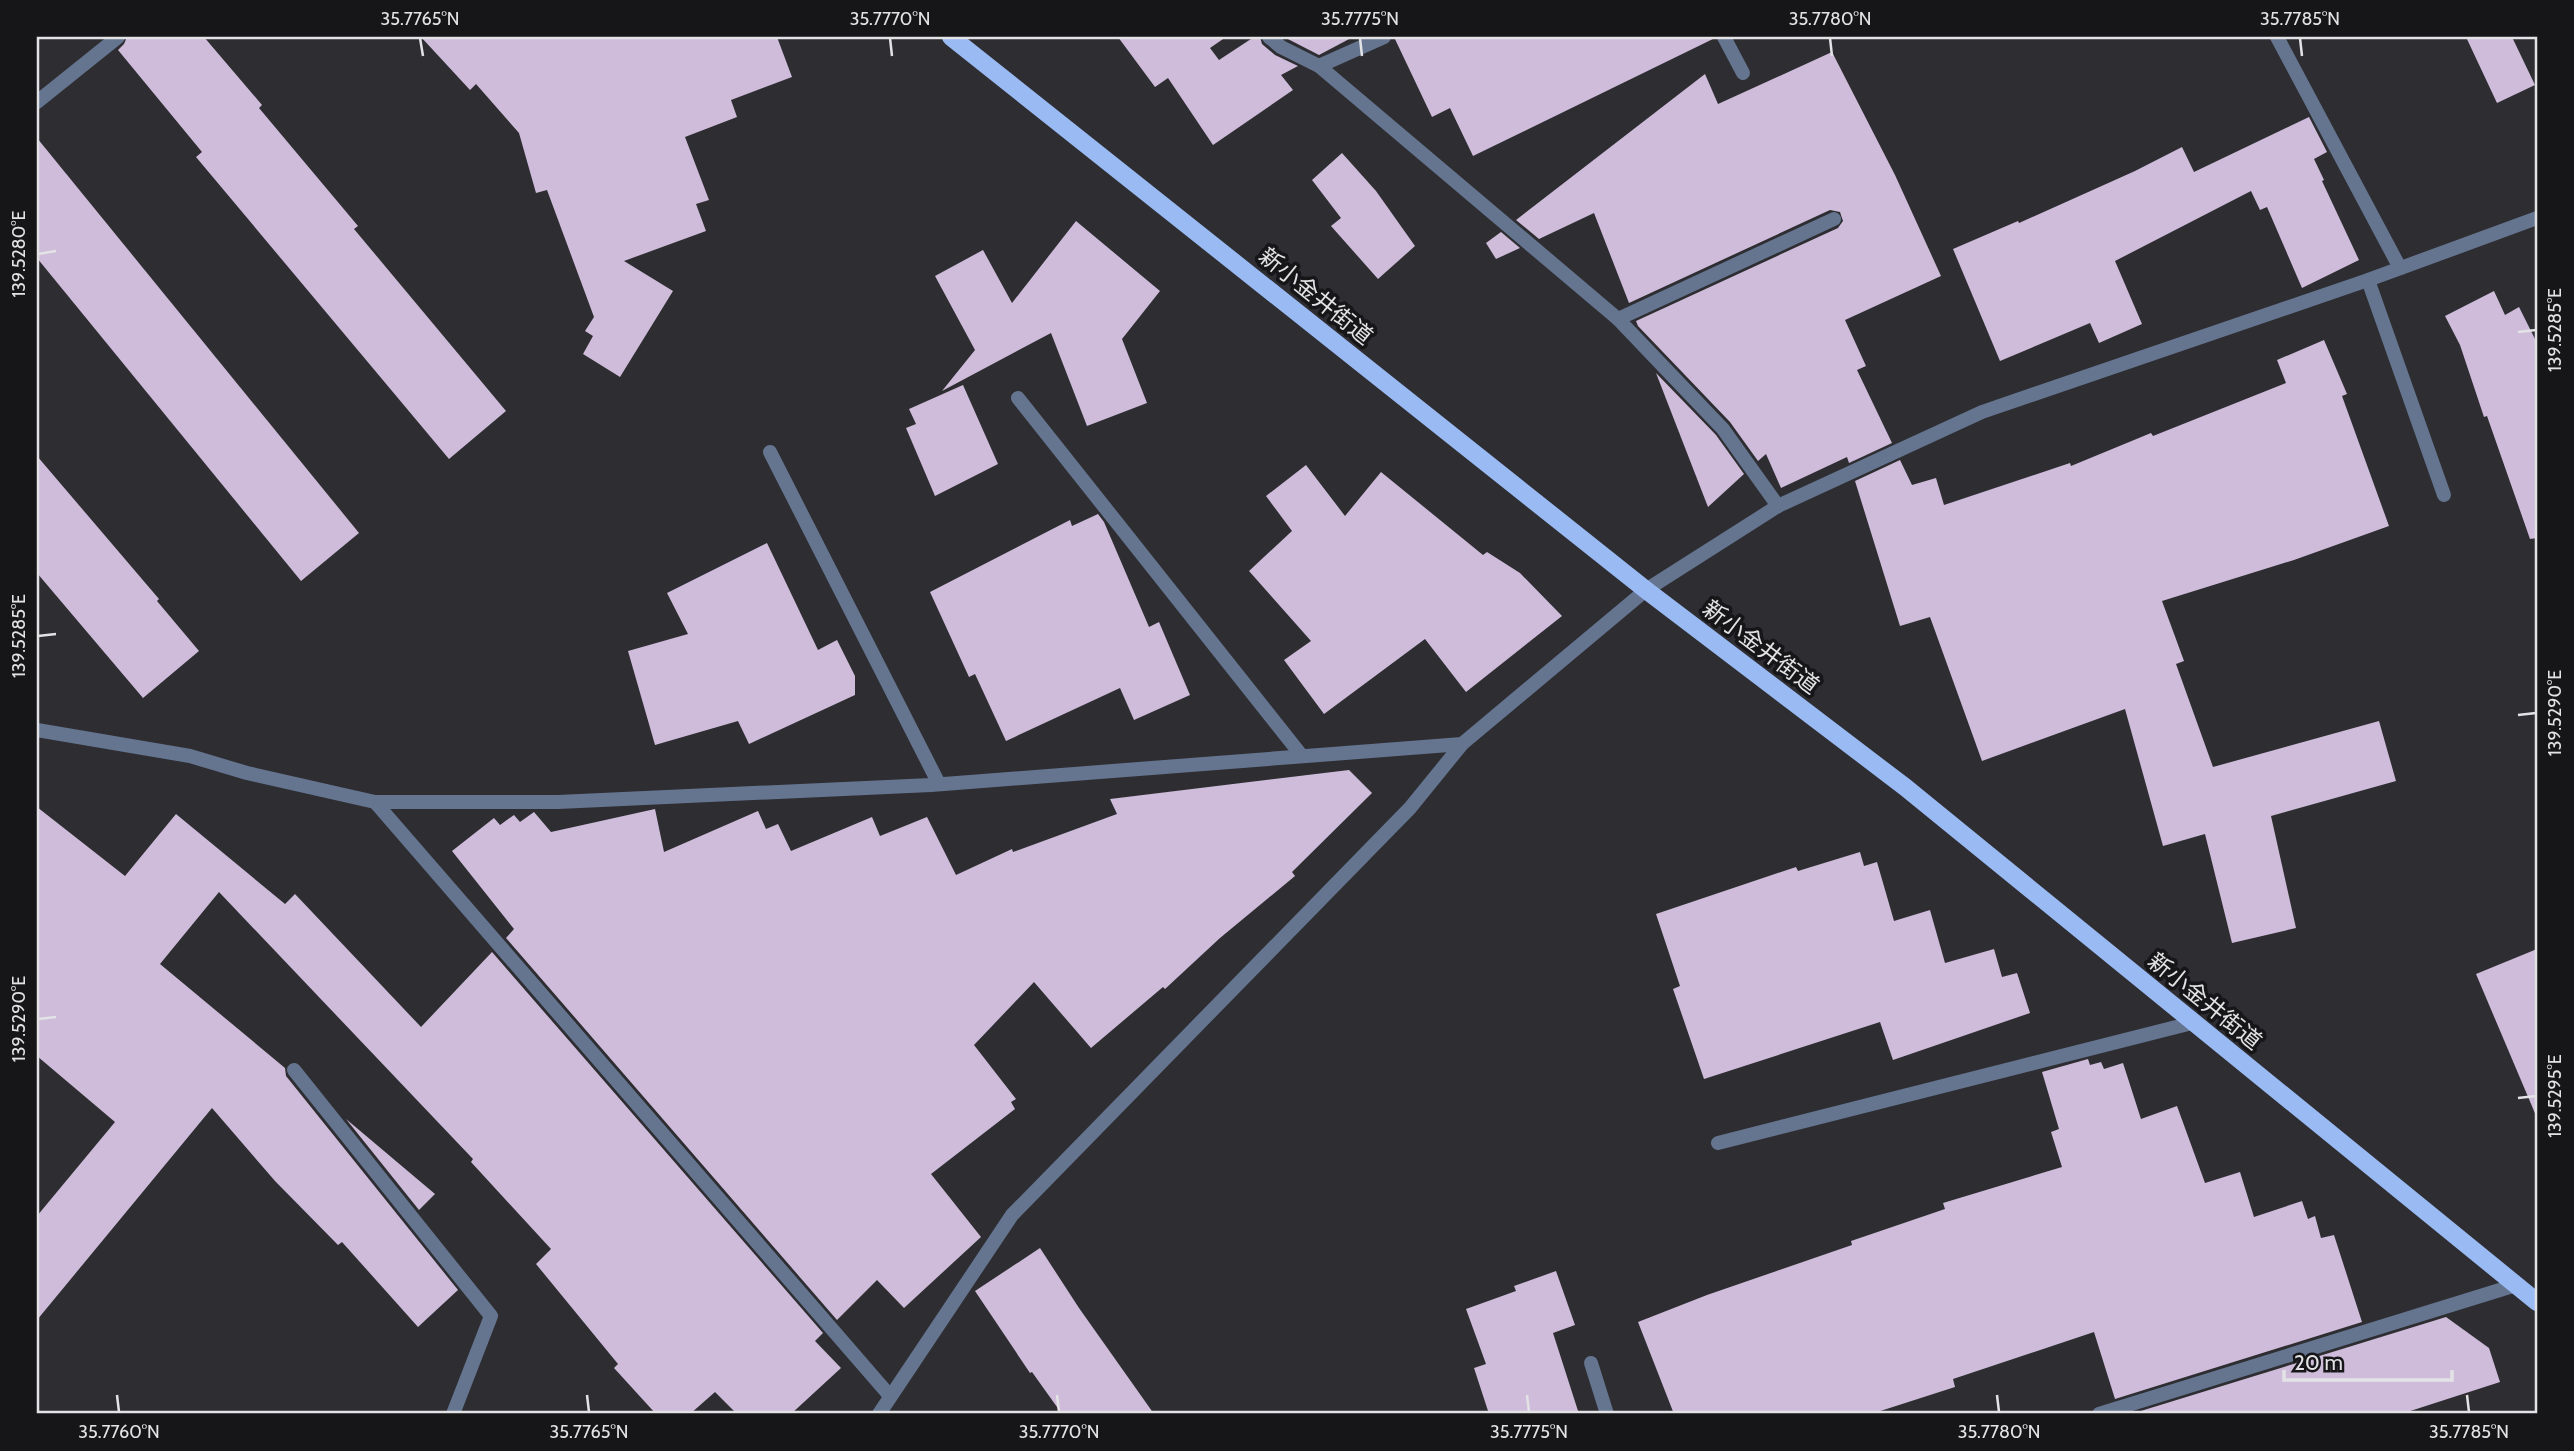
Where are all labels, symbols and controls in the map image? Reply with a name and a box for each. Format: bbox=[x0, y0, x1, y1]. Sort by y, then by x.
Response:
text: 35.7765°N bbox=[381, 8, 459, 30]
text: 35.7770°N bbox=[850, 8, 930, 30]
text: 35.7775°N bbox=[1321, 8, 1399, 30]
text: 35.7780°N bbox=[1789, 8, 1871, 30]
text: 35.7785°N bbox=[2260, 8, 2340, 30]
text: 139.5280°E bbox=[8, 210, 30, 298]
street label: 新小金井街道 bbox=[1254, 242, 1378, 350]
text: 139.5285°E bbox=[2544, 288, 2566, 372]
text: 139.5285°E bbox=[8, 594, 30, 678]
street label: 新小金井街道 bbox=[1697, 594, 1825, 700]
text: 139.5290°E bbox=[2544, 670, 2566, 756]
street label: 新小金井街道 bbox=[2143, 947, 2267, 1055]
text: 139.5290°E bbox=[8, 976, 30, 1062]
text: 139.5295°E bbox=[2544, 1054, 2566, 1138]
scale bar bbox=[2284, 1339, 2452, 1383]
text: 20 m bbox=[2294, 1350, 2343, 1375]
text: 35.7760°N bbox=[78, 1421, 160, 1443]
text: 35.7765°N bbox=[550, 1421, 628, 1443]
text: 35.7770°N bbox=[1019, 1421, 1099, 1443]
text: 35.7775°N bbox=[1490, 1421, 1568, 1443]
text: 35.7780°N bbox=[1958, 1421, 2040, 1443]
text: 35.7785°N bbox=[2429, 1421, 2509, 1443]

